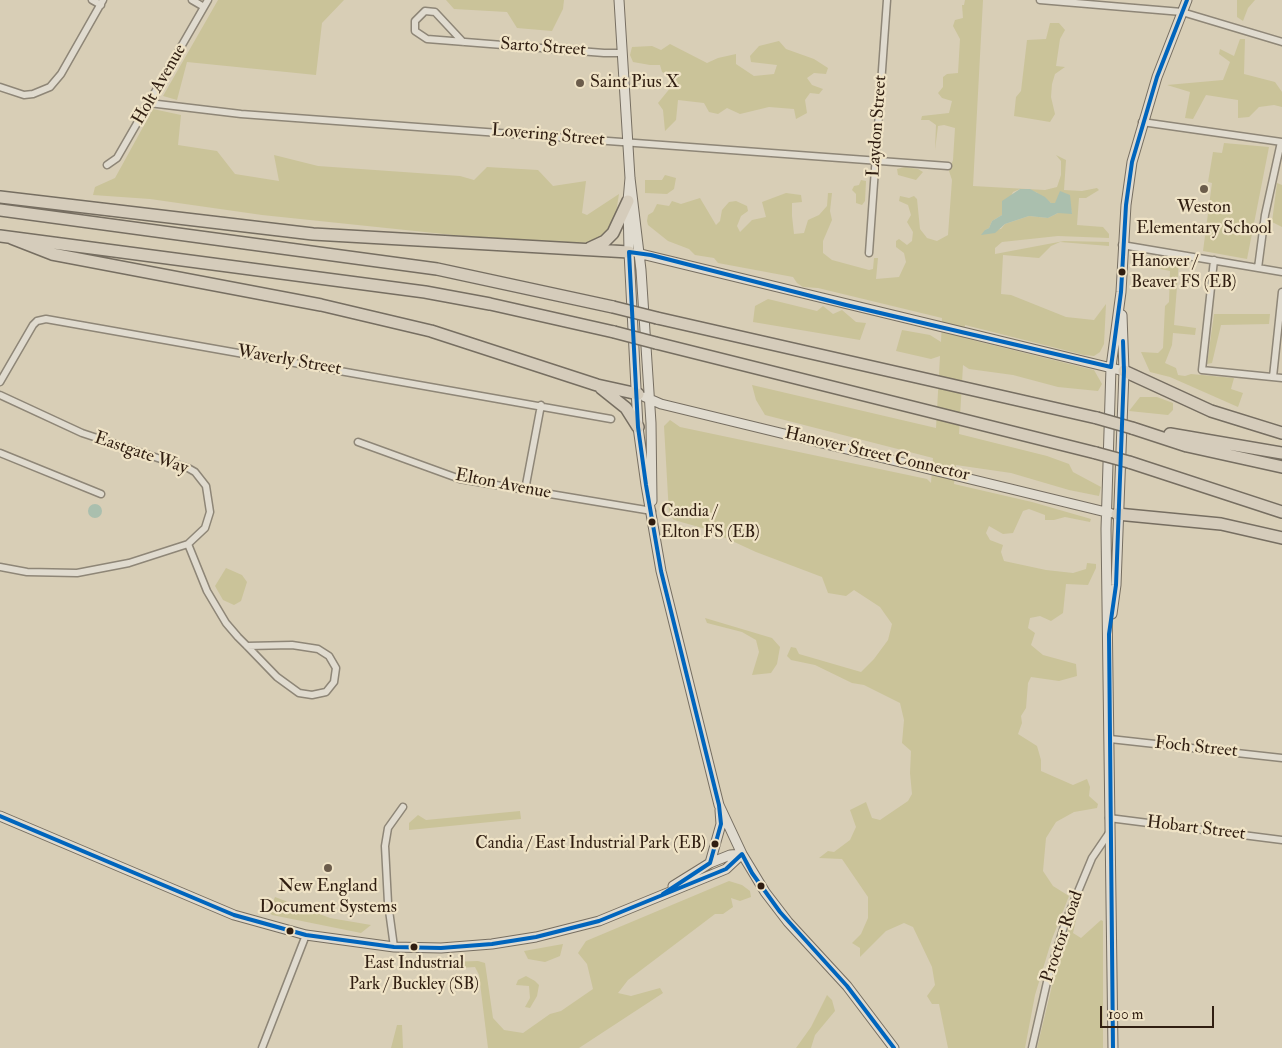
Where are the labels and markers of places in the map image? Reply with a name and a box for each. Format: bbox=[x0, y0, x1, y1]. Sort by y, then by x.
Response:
place label: Saint Pius X bbox=[590, 72, 679, 94]
marker: Saint Pius X bbox=[574, 77, 586, 89]
marker: Weston Elementary School bbox=[1198, 183, 1210, 195]
place label: Weston Elementary School bbox=[1136, 197, 1272, 240]
place label: Hanover / Beaver FS (EB) bbox=[1131, 252, 1237, 292]
marker: Hanover / Beaver FS (EB) bbox=[1117, 267, 1127, 277]
place label: Candia / Elton FS (EB) bbox=[661, 502, 760, 542]
marker: Candia / Elton FS (EB) bbox=[647, 517, 657, 527]
place label: Candia / East Industrial Park (EB) bbox=[475, 834, 706, 854]
marker: Candia / East Industrial Park (EB) bbox=[710, 839, 720, 849]
marker: New England Document Systems bbox=[322, 862, 334, 874]
place label: New England Document Systems bbox=[259, 876, 397, 919]
unlabelled marker bbox=[756, 881, 766, 891]
unlabelled marker bbox=[285, 926, 295, 936]
marker: East Industrial Park / Buckley (SB) bbox=[409, 942, 419, 952]
place label: East Industrial Park / Buckley (SB) bbox=[349, 954, 479, 994]

